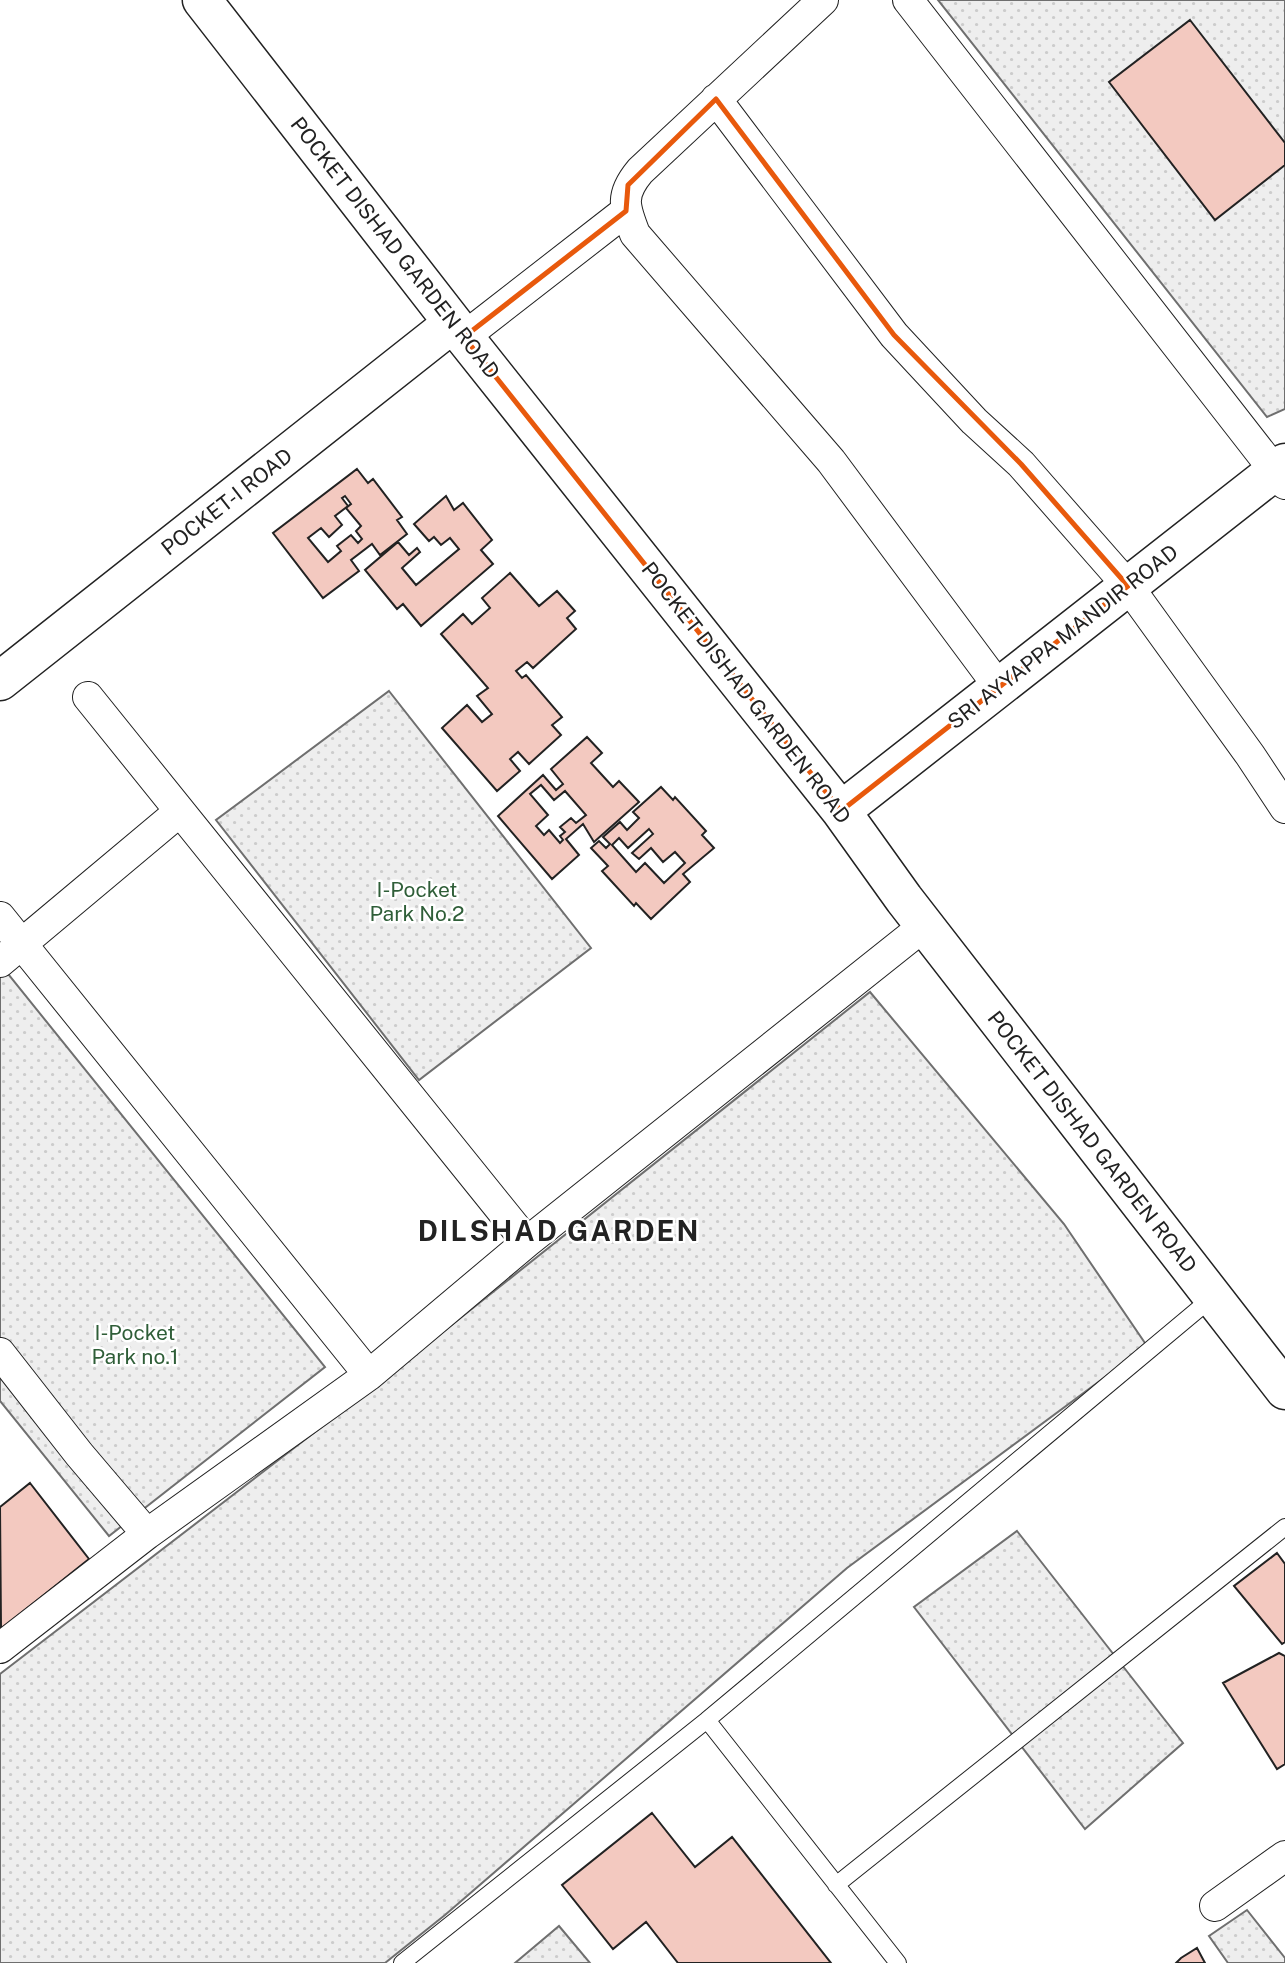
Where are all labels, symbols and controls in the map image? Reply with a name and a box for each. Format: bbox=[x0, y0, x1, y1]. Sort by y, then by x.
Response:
street label: POCKET DISHAD GARDEN ROAD bbox=[285, 112, 505, 383]
street label: POCKET-I ROAD bbox=[156, 443, 297, 560]
street label: SRI AYYAPPA MANDIR ROAD bbox=[943, 539, 1183, 734]
street label: POCKET DISHAD GARDEN ROAD bbox=[636, 557, 856, 828]
park label: I-Pocket Park No.2 bbox=[369, 877, 465, 926]
street label: POCKET DISHAD GARDEN ROAD bbox=[982, 1006, 1202, 1277]
district label: DILSHAD GARDEN bbox=[418, 1214, 700, 1247]
park label: I-Pocket Park no.1 bbox=[91, 1320, 179, 1369]

